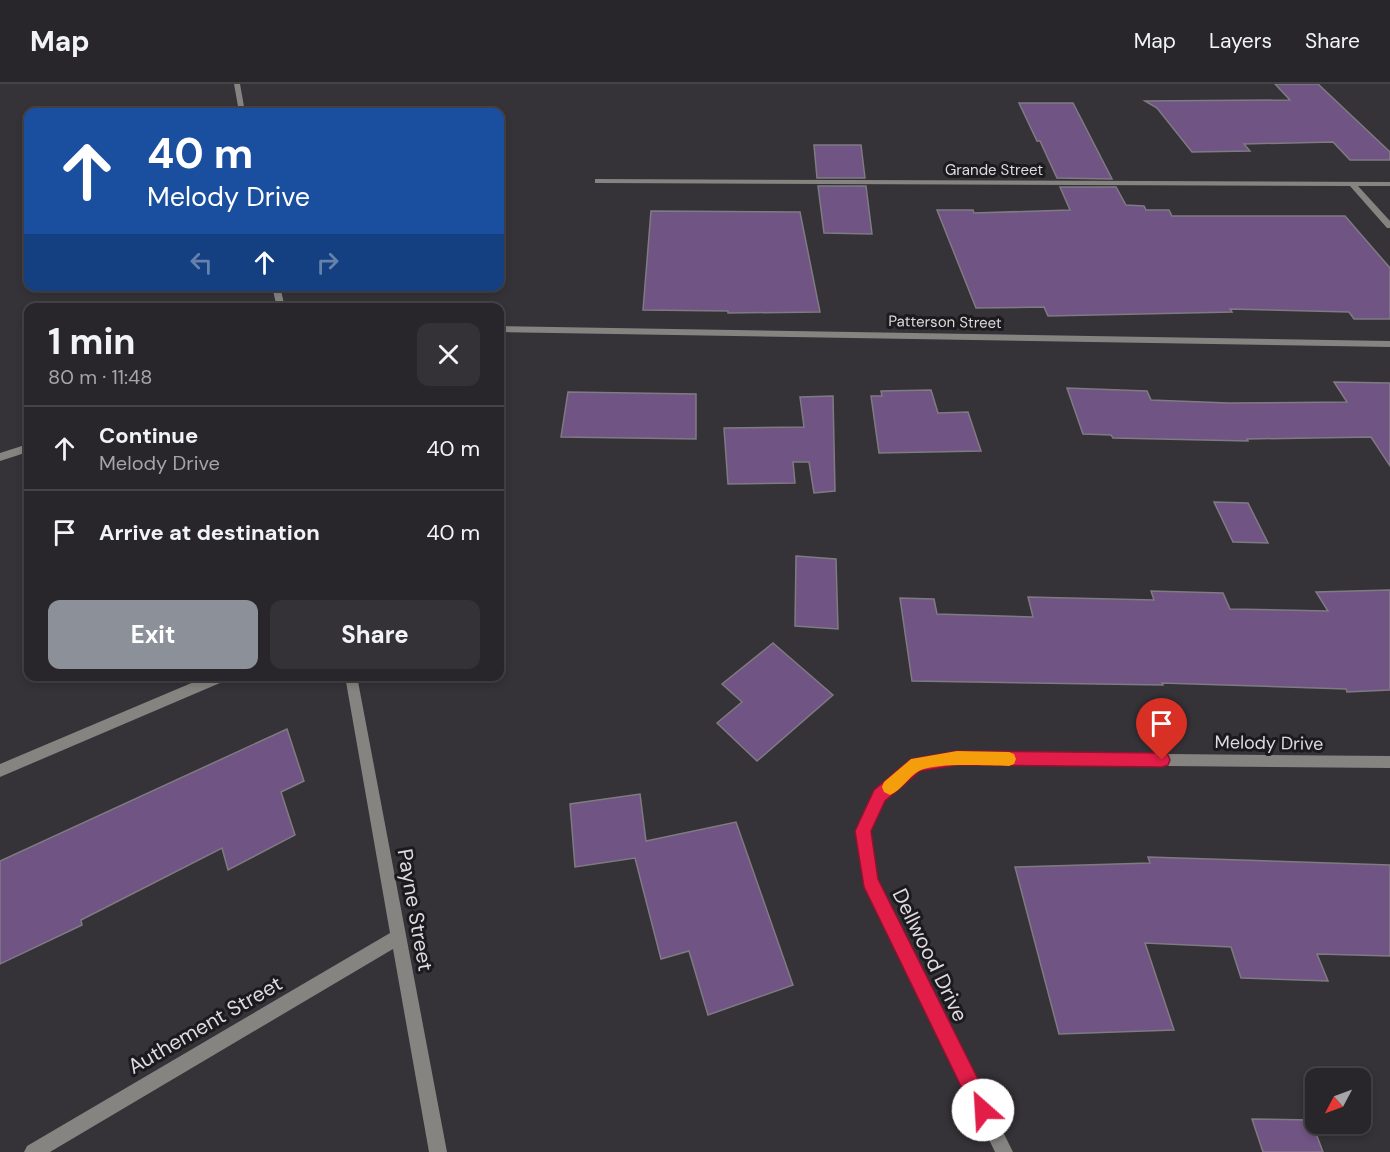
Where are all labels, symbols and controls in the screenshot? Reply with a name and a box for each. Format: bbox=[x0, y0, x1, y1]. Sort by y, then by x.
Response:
text: Map bbox=[30, 23, 90, 60]
text: Map bbox=[1134, 27, 1176, 55]
text: Layers bbox=[1209, 27, 1272, 55]
text: Share bbox=[1305, 27, 1360, 55]
text: 40 m bbox=[147, 126, 253, 181]
icon: ahead bbox=[48, 132, 126, 210]
street label: Grande Street bbox=[945, 160, 1043, 180]
text: Melody Drive bbox=[147, 179, 310, 214]
icon: left bbox=[185, 246, 218, 279]
icon: ahead bbox=[248, 246, 281, 279]
icon: right bbox=[311, 246, 344, 279]
street label: Patterson Street bbox=[888, 311, 1002, 333]
text: 1 min bbox=[48, 318, 136, 365]
button: close bbox=[417, 323, 480, 386]
text: 80 m · 11:48 bbox=[48, 364, 152, 390]
text: Continue bbox=[99, 421, 198, 450]
icon: ahead bbox=[48, 432, 81, 465]
text: 40 m bbox=[426, 434, 480, 463]
text: Melody Drive bbox=[99, 450, 220, 476]
icon: arrive bbox=[48, 516, 81, 549]
text: Arrive at destination bbox=[99, 518, 320, 547]
text: 40 m bbox=[426, 518, 480, 547]
button: Exit bbox=[48, 600, 258, 669]
button: Share bbox=[270, 600, 480, 669]
pin bbox=[1136, 698, 1187, 760]
icon: arrive bbox=[1145, 707, 1178, 740]
street label: Melody Drive bbox=[1214, 730, 1324, 756]
street label: Payne Street bbox=[390, 847, 440, 973]
street label: Dellwood Drive bbox=[886, 884, 974, 1026]
street label: Authement Street bbox=[123, 969, 287, 1081]
north arrow bbox=[1305, 1068, 1371, 1134]
map controls bbox=[1305, 1068, 1371, 1134]
position arrow bbox=[951, 1078, 1015, 1142]

